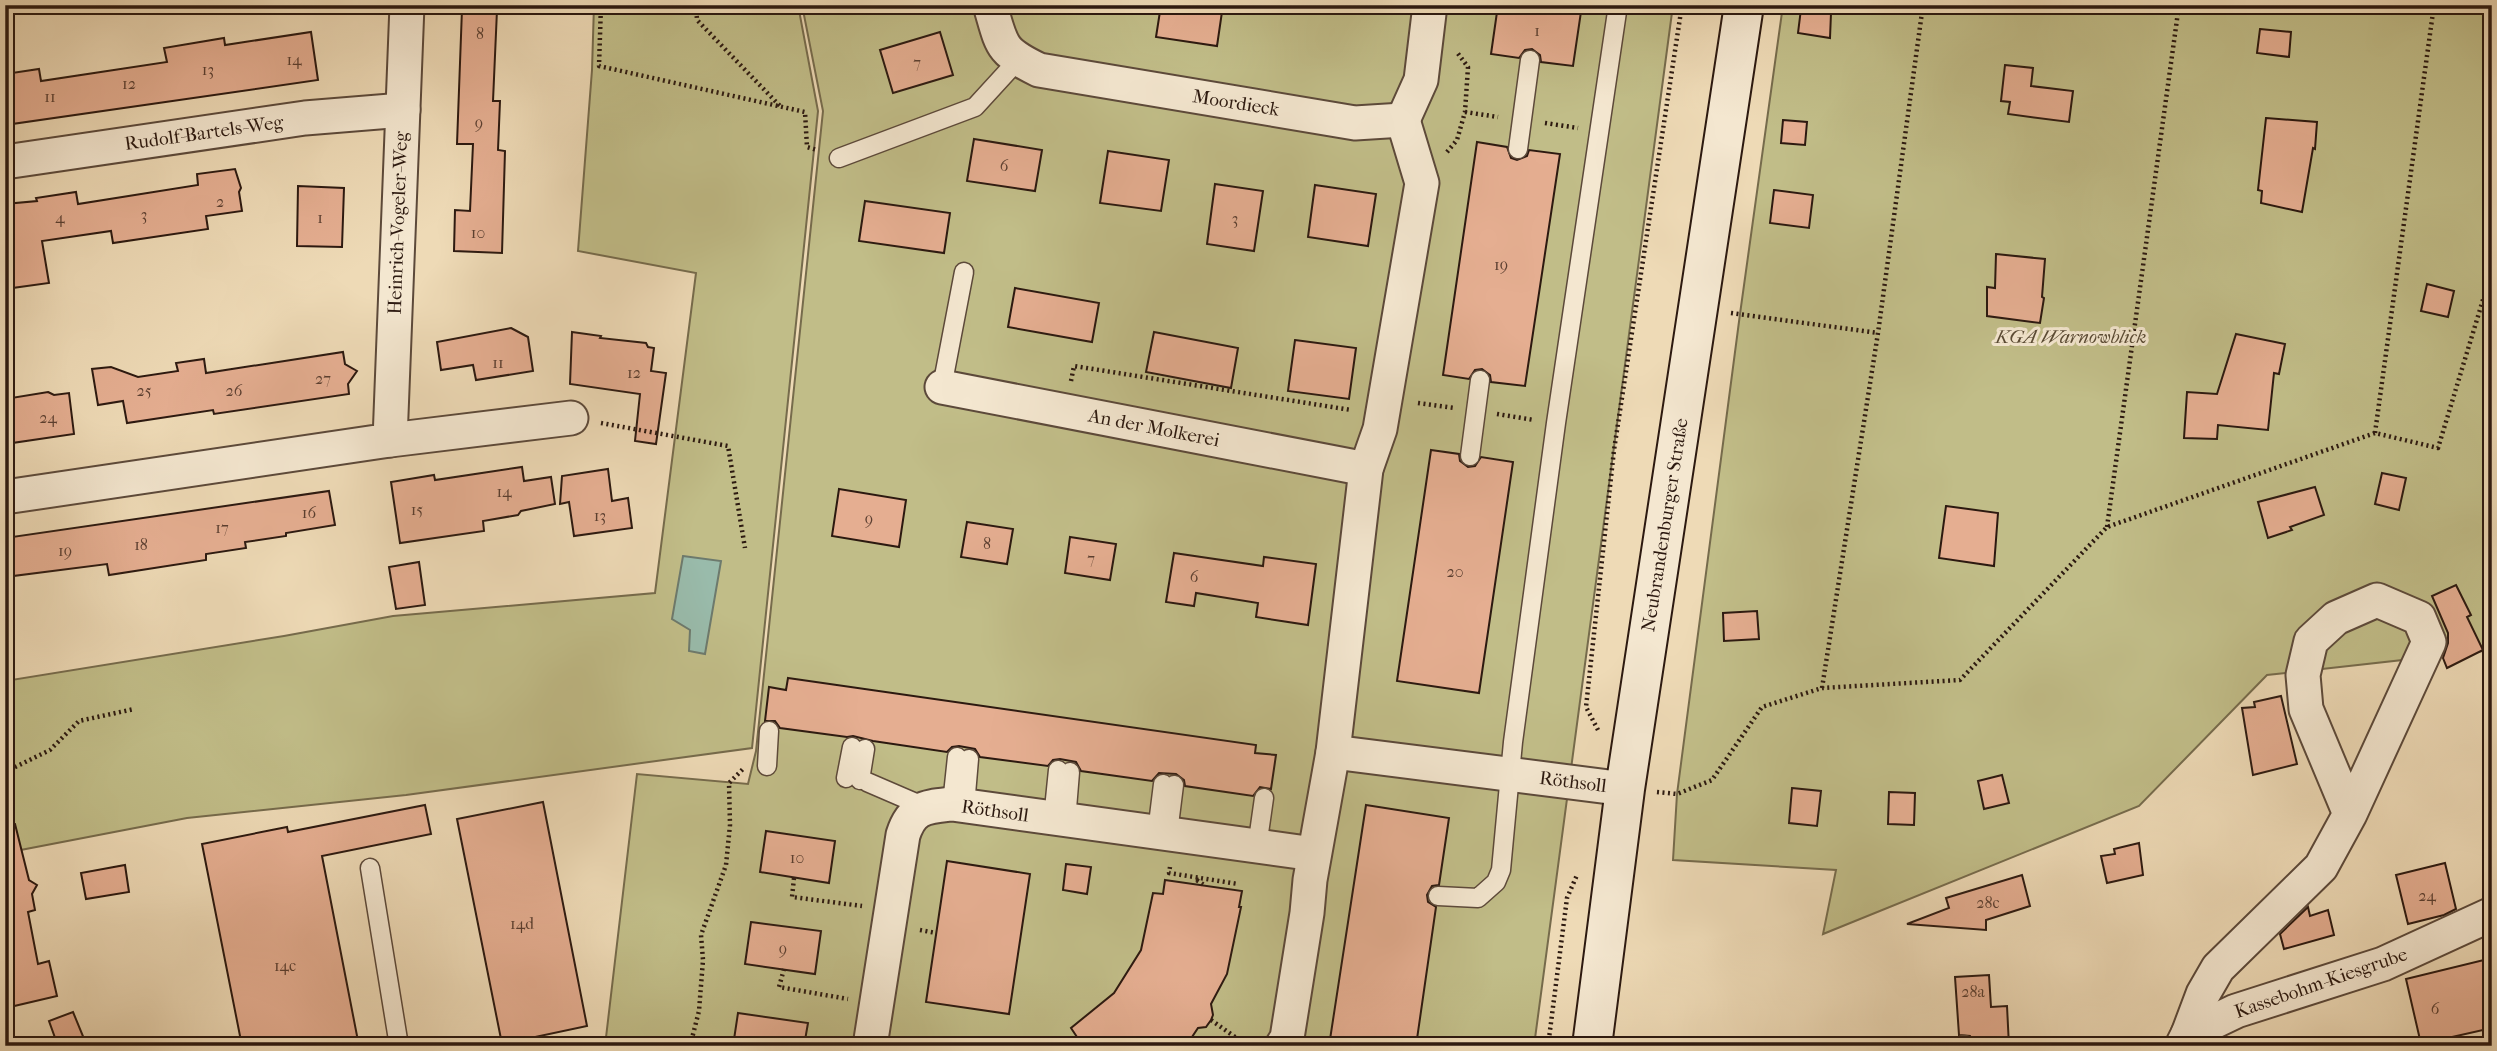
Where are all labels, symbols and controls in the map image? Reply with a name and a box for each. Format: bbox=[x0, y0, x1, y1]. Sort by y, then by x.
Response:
house number: 1 bbox=[1534, 21, 1540, 40]
house number: 8 bbox=[476, 24, 484, 43]
house number: 14 bbox=[286, 50, 302, 69]
house number: 7 bbox=[913, 53, 921, 72]
house number: 13 bbox=[202, 60, 214, 79]
house number: 12 bbox=[122, 74, 136, 93]
street label: Moordieck bbox=[1191, 85, 1281, 121]
house number: 11 bbox=[44, 87, 56, 106]
street label: Rudolf-Bartels-Weg bbox=[123, 111, 286, 155]
house number: 9 bbox=[475, 113, 483, 132]
street label: Heinrich-Vogeler-Weg bbox=[384, 130, 412, 315]
house number: 6 bbox=[1000, 156, 1009, 175]
house number: 2 bbox=[216, 192, 224, 211]
house number: 3 bbox=[141, 205, 147, 224]
house number: 4 bbox=[55, 208, 65, 227]
house number: 1 bbox=[317, 208, 323, 227]
house number: 3 bbox=[1232, 209, 1238, 228]
house number: 10 bbox=[471, 223, 485, 242]
house number: 19 bbox=[1494, 255, 1508, 274]
park label: KGA Warnowblick bbox=[1994, 326, 2147, 348]
house number: 11 bbox=[492, 353, 504, 372]
house number: 12 bbox=[627, 363, 641, 382]
house number: 27 bbox=[315, 369, 331, 388]
house number: 25 bbox=[136, 381, 152, 400]
house number: 26 bbox=[226, 381, 243, 400]
street label: An der Molkerei bbox=[1086, 404, 1222, 452]
house number: 24 bbox=[39, 408, 57, 427]
street label: Neubrandenburger Straße bbox=[1637, 417, 1693, 633]
house number: 14 bbox=[496, 482, 512, 501]
house number: 15 bbox=[411, 500, 423, 519]
house number: 16 bbox=[302, 503, 316, 522]
house number: 13 bbox=[594, 506, 606, 525]
house number: 9 bbox=[865, 509, 873, 528]
house number: 17 bbox=[215, 518, 229, 537]
house number: 8 bbox=[983, 534, 991, 553]
house number: 18 bbox=[134, 535, 148, 554]
house number: 19 bbox=[58, 541, 72, 560]
house number: 7 bbox=[1087, 549, 1095, 568]
house number: 20 bbox=[1446, 562, 1464, 581]
house number: 6 bbox=[1190, 567, 1199, 586]
street label: Röthsoll bbox=[1538, 767, 1608, 797]
street label: Röthsoll bbox=[960, 795, 1030, 827]
house number: 10 bbox=[790, 848, 804, 867]
house number: 24 bbox=[2418, 886, 2436, 905]
house number: 28c bbox=[1976, 893, 2000, 912]
house number: 14d bbox=[510, 914, 534, 933]
house number: 9 bbox=[779, 939, 787, 958]
street label: Kassebohm-Kiesgrube bbox=[2232, 943, 2410, 1023]
house number: 14c bbox=[274, 956, 296, 975]
house number: 28a bbox=[1961, 982, 1985, 1001]
house number: 6 bbox=[2431, 999, 2440, 1018]

